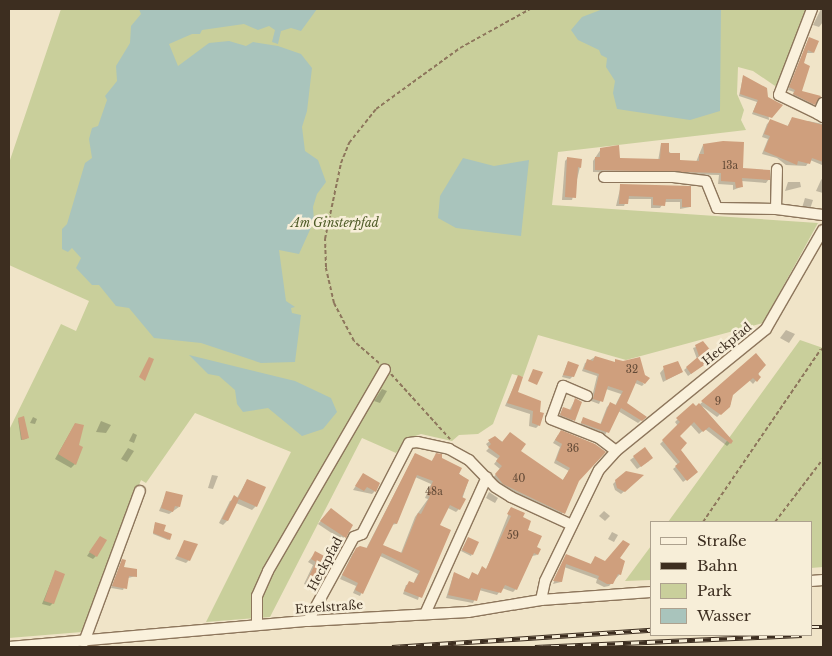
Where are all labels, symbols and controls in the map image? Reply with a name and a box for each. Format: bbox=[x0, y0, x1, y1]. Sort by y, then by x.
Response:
house number: 13a bbox=[722, 160, 738, 172]
park label: Am Ginsterpfad bbox=[291, 216, 379, 230]
street label: Heckpfad bbox=[699, 320, 755, 368]
house number: 32 bbox=[626, 364, 638, 376]
house number: 9 bbox=[715, 396, 721, 408]
house number: 36 bbox=[567, 443, 579, 455]
house number: 40 bbox=[513, 473, 525, 485]
house number: 48a bbox=[425, 486, 443, 498]
legend bbox=[650, 521, 812, 636]
house number: 59 bbox=[507, 530, 519, 542]
text: Straße bbox=[697, 531, 747, 550]
street label: Heckpfad bbox=[305, 534, 345, 594]
text: Bahn bbox=[697, 556, 737, 575]
text: Park bbox=[697, 581, 732, 600]
street label: Etzelstraße bbox=[295, 597, 363, 617]
text: Wasser bbox=[697, 606, 751, 625]

